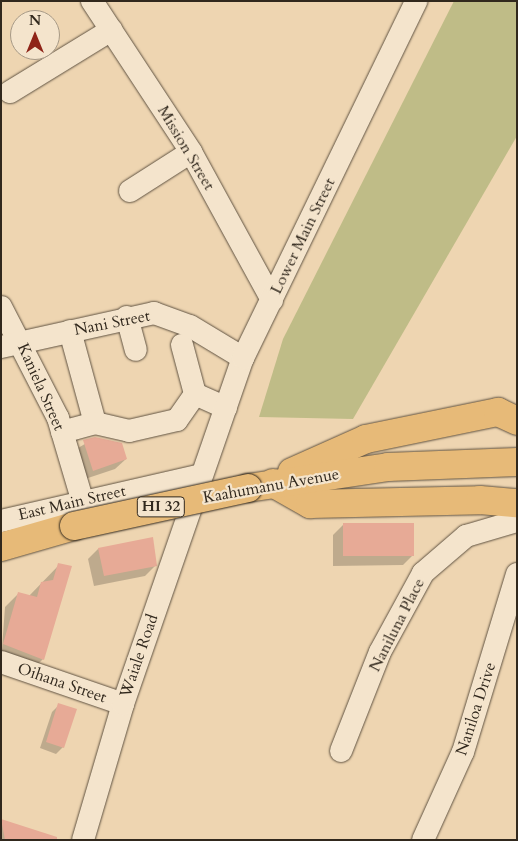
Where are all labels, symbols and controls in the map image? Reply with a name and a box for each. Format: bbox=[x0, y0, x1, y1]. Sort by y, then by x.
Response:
north arrow bbox=[10, 10, 60, 60]
text: N bbox=[29, 11, 41, 30]
street label: Mission Street bbox=[153, 102, 219, 194]
street label: Lower Main Street bbox=[267, 175, 339, 297]
street label: Nani Street bbox=[72, 306, 152, 340]
street label: Kaniela Street bbox=[13, 340, 69, 434]
street label: Kaahumanu Avenue bbox=[201, 465, 341, 507]
street label: East Main Street bbox=[16, 481, 128, 525]
road number: HI 32 bbox=[136, 494, 186, 520]
street label: Naniluna Place bbox=[365, 575, 429, 675]
street label: Waiale Road bbox=[116, 612, 162, 700]
street label: Oihana Street bbox=[15, 659, 109, 707]
street label: Naniloa Drive bbox=[452, 660, 500, 758]

